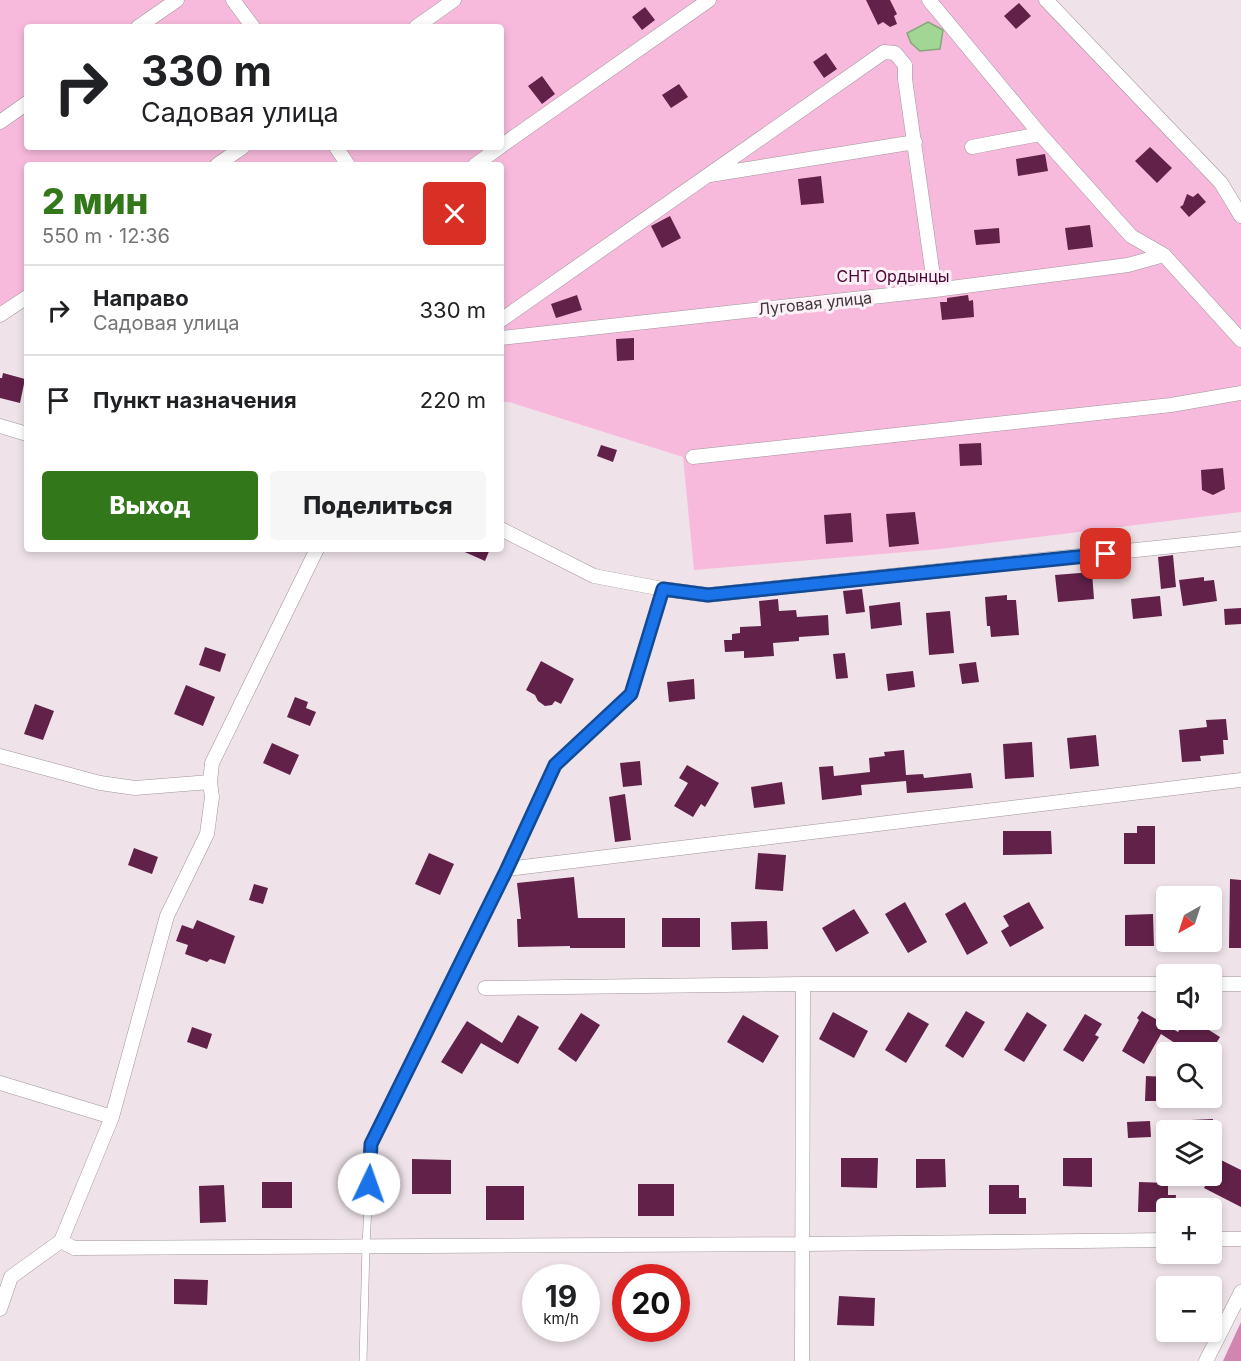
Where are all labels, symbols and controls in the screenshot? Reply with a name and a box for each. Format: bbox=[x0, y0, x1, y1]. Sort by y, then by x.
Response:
text: 330 m bbox=[141, 45, 272, 96]
icon: right bbox=[42, 48, 120, 126]
text: Садовая улица bbox=[141, 96, 339, 129]
text: 2 мин bbox=[42, 179, 148, 223]
button: close bbox=[423, 182, 486, 245]
text: 550 m · 12:36 bbox=[42, 224, 170, 248]
park label: СНТ Ордынцы bbox=[836, 266, 950, 286]
text: Направо bbox=[93, 285, 189, 311]
street label: Луговая улица bbox=[757, 287, 873, 319]
icon: right bbox=[42, 294, 75, 327]
text: 330 m bbox=[419, 297, 486, 323]
text: Садовая улица bbox=[93, 311, 239, 335]
icon: arrive bbox=[42, 384, 75, 417]
text: Пункт назначения bbox=[93, 387, 297, 413]
text: 220 m bbox=[420, 387, 486, 413]
button: Выход bbox=[42, 471, 258, 540]
button: Поделиться bbox=[270, 471, 486, 540]
pin bbox=[1080, 528, 1131, 579]
icon: arrive bbox=[1089, 537, 1122, 570]
north arrow bbox=[1156, 886, 1222, 952]
map controls bbox=[1156, 886, 1222, 1342]
button: sound bbox=[1156, 964, 1222, 1030]
button: search bbox=[1156, 1042, 1222, 1108]
button: layers bbox=[1156, 1120, 1222, 1186]
position arrow bbox=[337, 1152, 401, 1216]
button: + bbox=[1156, 1198, 1222, 1264]
speed limit sign: 20 bbox=[612, 1264, 690, 1342]
button: − bbox=[1156, 1276, 1222, 1342]
text: 19 bbox=[545, 1278, 577, 1314]
text: km/h bbox=[543, 1309, 579, 1328]

